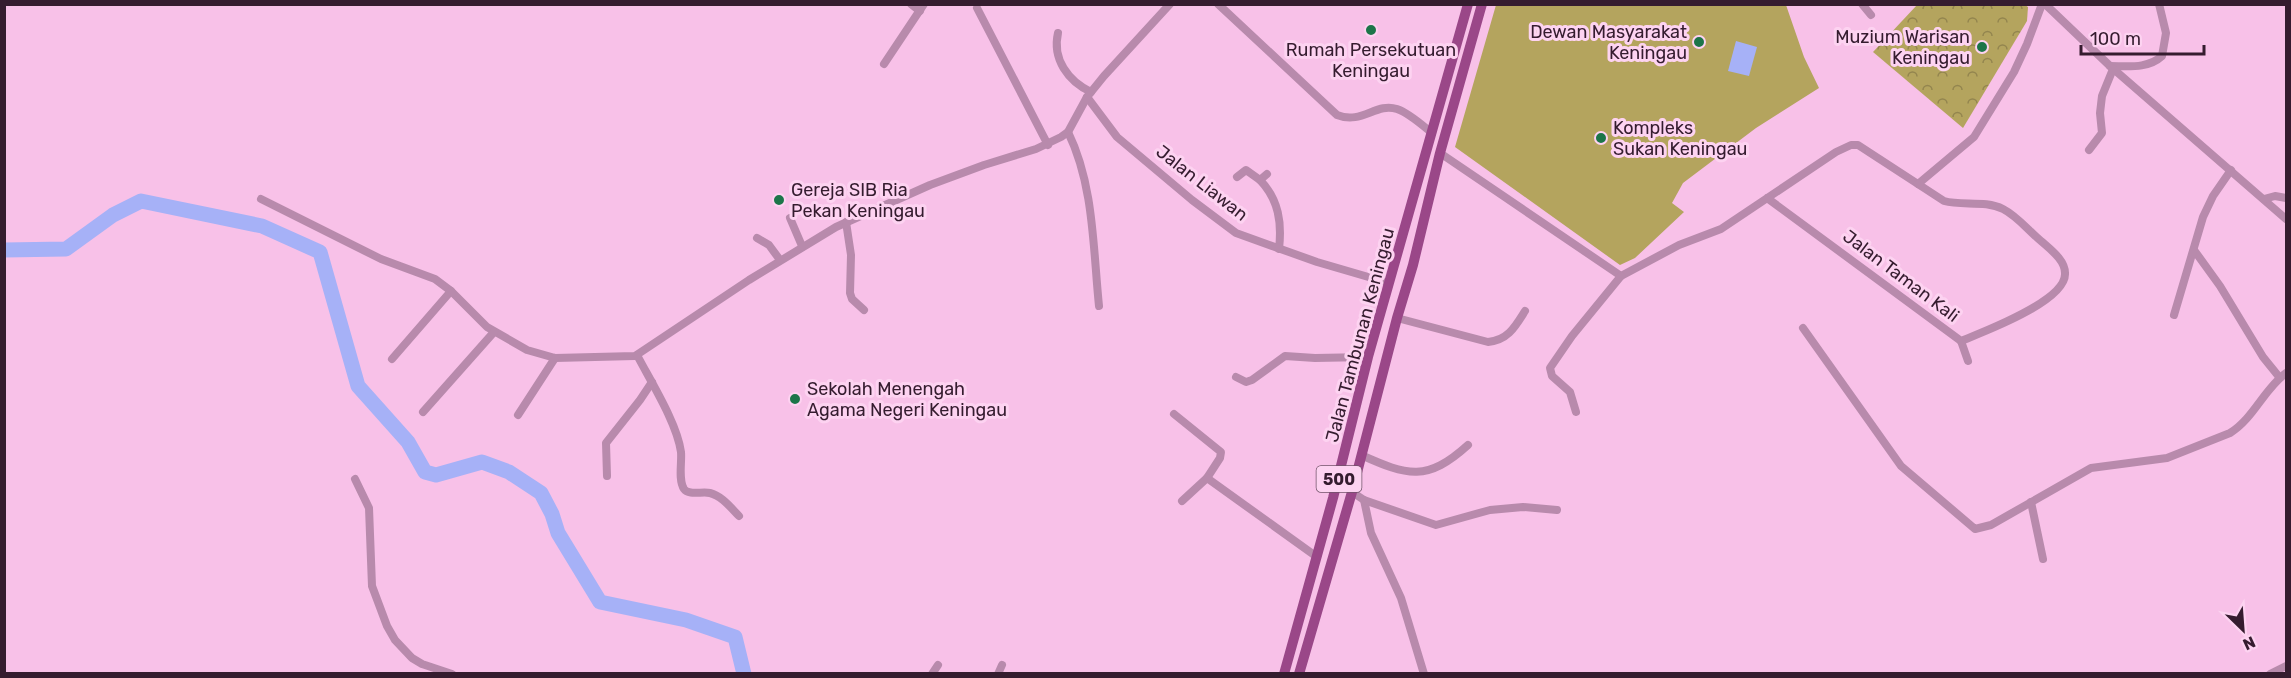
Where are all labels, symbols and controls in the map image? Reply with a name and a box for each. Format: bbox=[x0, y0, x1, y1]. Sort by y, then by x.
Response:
scale bar bbox=[2081, 18, 2204, 56]
place label: Dewan Masyarakat Keningau bbox=[1530, 21, 1687, 64]
marker: Rumah Persekutuan Keningau bbox=[1364, 23, 1378, 37]
place label: Muzium Warisan Keningau bbox=[1835, 26, 1970, 69]
text: 100 m bbox=[2090, 28, 2141, 50]
marker: Dewan Masyarakat Keningau bbox=[1692, 35, 1706, 49]
place label: Rumah Persekutuan Keningau bbox=[1286, 39, 1456, 82]
marker: Muzium Warisan Keningau bbox=[1975, 40, 1989, 54]
place label: Kompleks Sukan Keningau bbox=[1613, 117, 1747, 160]
marker: Kompleks Sukan Keningau bbox=[1594, 131, 1608, 145]
street label: Jalan Liawan bbox=[1152, 140, 1252, 226]
place label: Gereja SIB Ria Pekan Keningau bbox=[791, 179, 925, 222]
marker: Gereja SIB Ria Pekan Keningau bbox=[772, 193, 786, 207]
street label: Jalan Tambunan Keningau bbox=[1321, 225, 1399, 445]
street label: Jalan Taman Kali bbox=[1839, 225, 1963, 327]
place label: Sekolah Menengah Agama Negeri Keningau bbox=[807, 378, 1007, 421]
marker: Sekolah Menengah Agama Negeri Keningau bbox=[788, 392, 802, 406]
road number: 500 bbox=[1316, 466, 1362, 492]
north arrow bbox=[2213, 600, 2273, 660]
text: N bbox=[2240, 632, 2258, 654]

